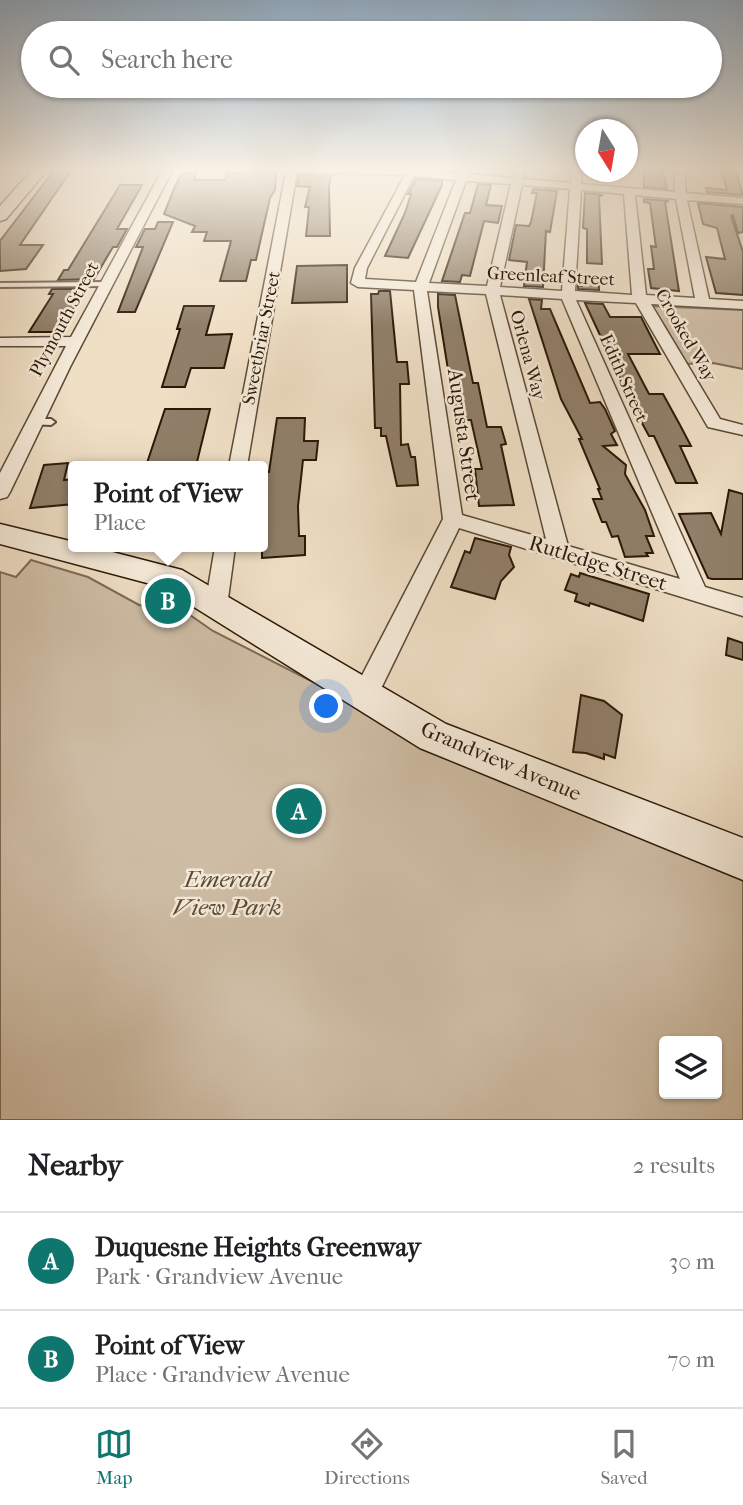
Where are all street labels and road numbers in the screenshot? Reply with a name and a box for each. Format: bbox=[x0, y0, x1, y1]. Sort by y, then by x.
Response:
street label: Plymouth Street bbox=[25, 258, 104, 380]
street label: Greenleaf Street bbox=[487, 263, 616, 290]
street label: Sweetbriar Street bbox=[238, 269, 285, 407]
street label: Crooked Way bbox=[651, 285, 721, 386]
street label: Orlena Way bbox=[505, 308, 550, 404]
street label: Edith Street bbox=[595, 331, 652, 426]
street label: Augusta Street bbox=[443, 366, 485, 503]
street label: Rutledge Street bbox=[526, 531, 670, 596]
street label: Grandview Avenue bbox=[417, 716, 585, 806]

